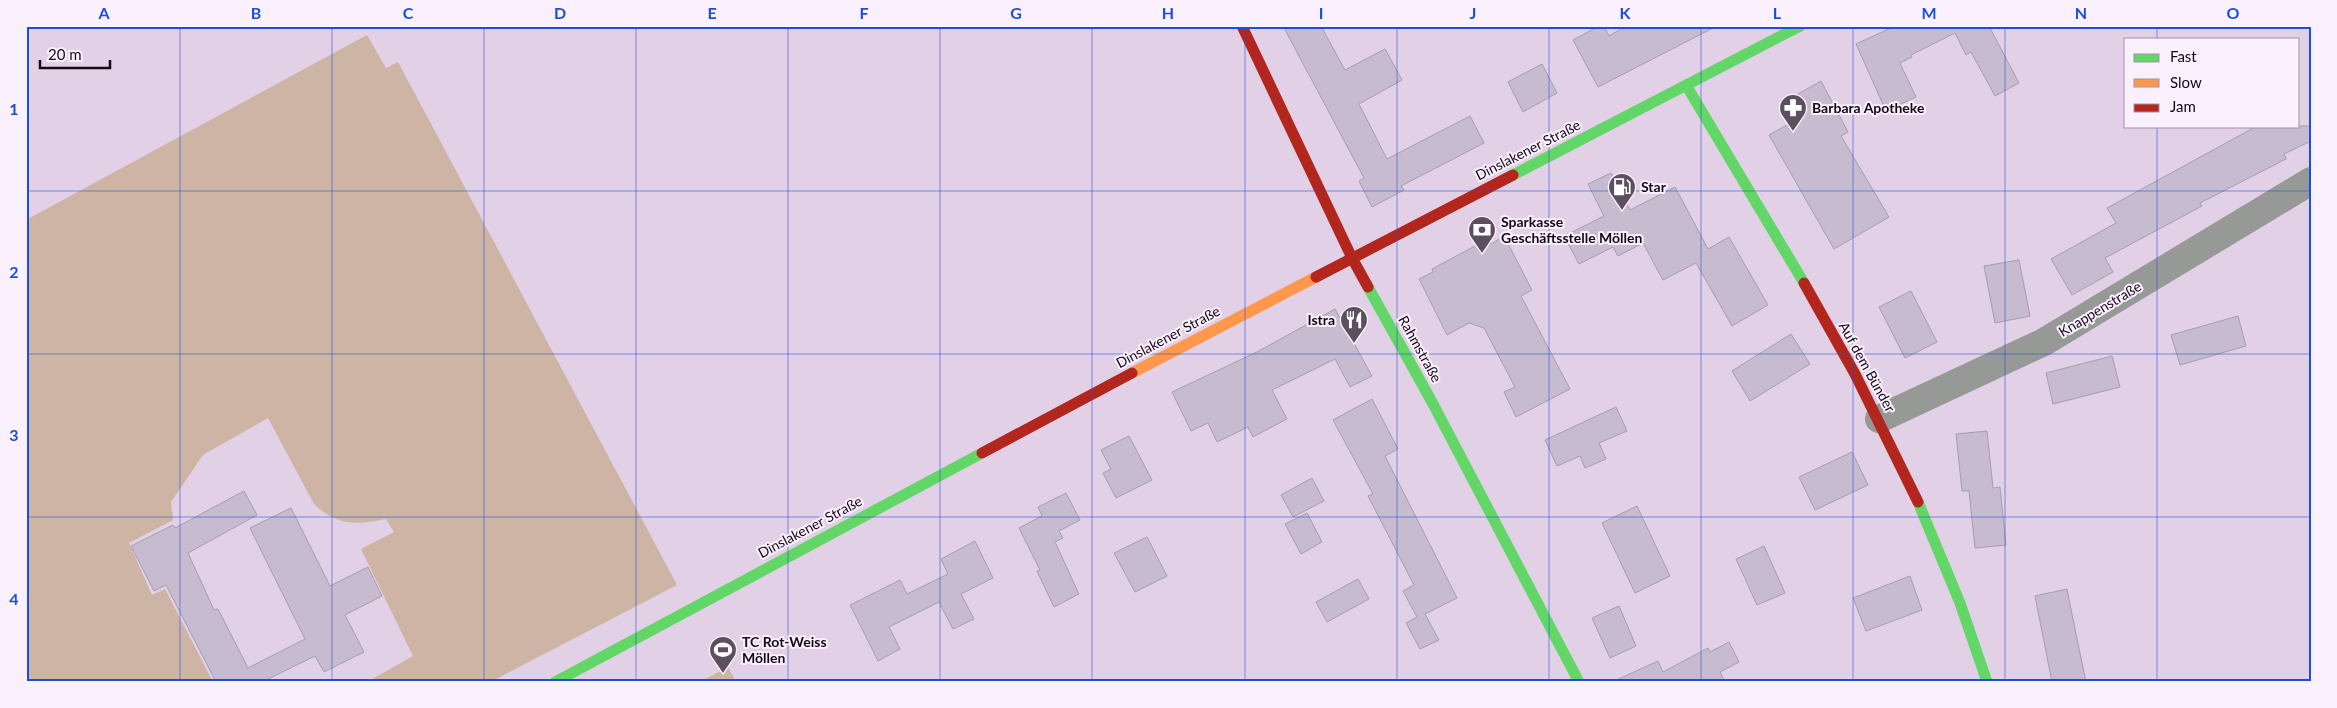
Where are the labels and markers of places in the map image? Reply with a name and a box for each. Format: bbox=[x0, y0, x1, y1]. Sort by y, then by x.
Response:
pharmacy icon: Barbara Apotheke bbox=[1778, 93, 1808, 132]
place label: Barbara Apotheke bbox=[1812, 99, 1925, 116]
fuel station icon: Star bbox=[1607, 172, 1637, 211]
place label: Star bbox=[1641, 178, 1667, 195]
place label: Sparkasse Geschäftsstelle Möllen bbox=[1501, 213, 1642, 246]
bank icon: Sparkasse Geschäftsstelle Möllen bbox=[1467, 215, 1497, 254]
restaurant icon: Istra bbox=[1339, 305, 1369, 344]
place label: Istra bbox=[1307, 311, 1335, 328]
place label: TC Rot-Weiss Möllen bbox=[742, 633, 827, 666]
sports icon: TC Rot-Weiss Möllen bbox=[708, 635, 738, 674]

